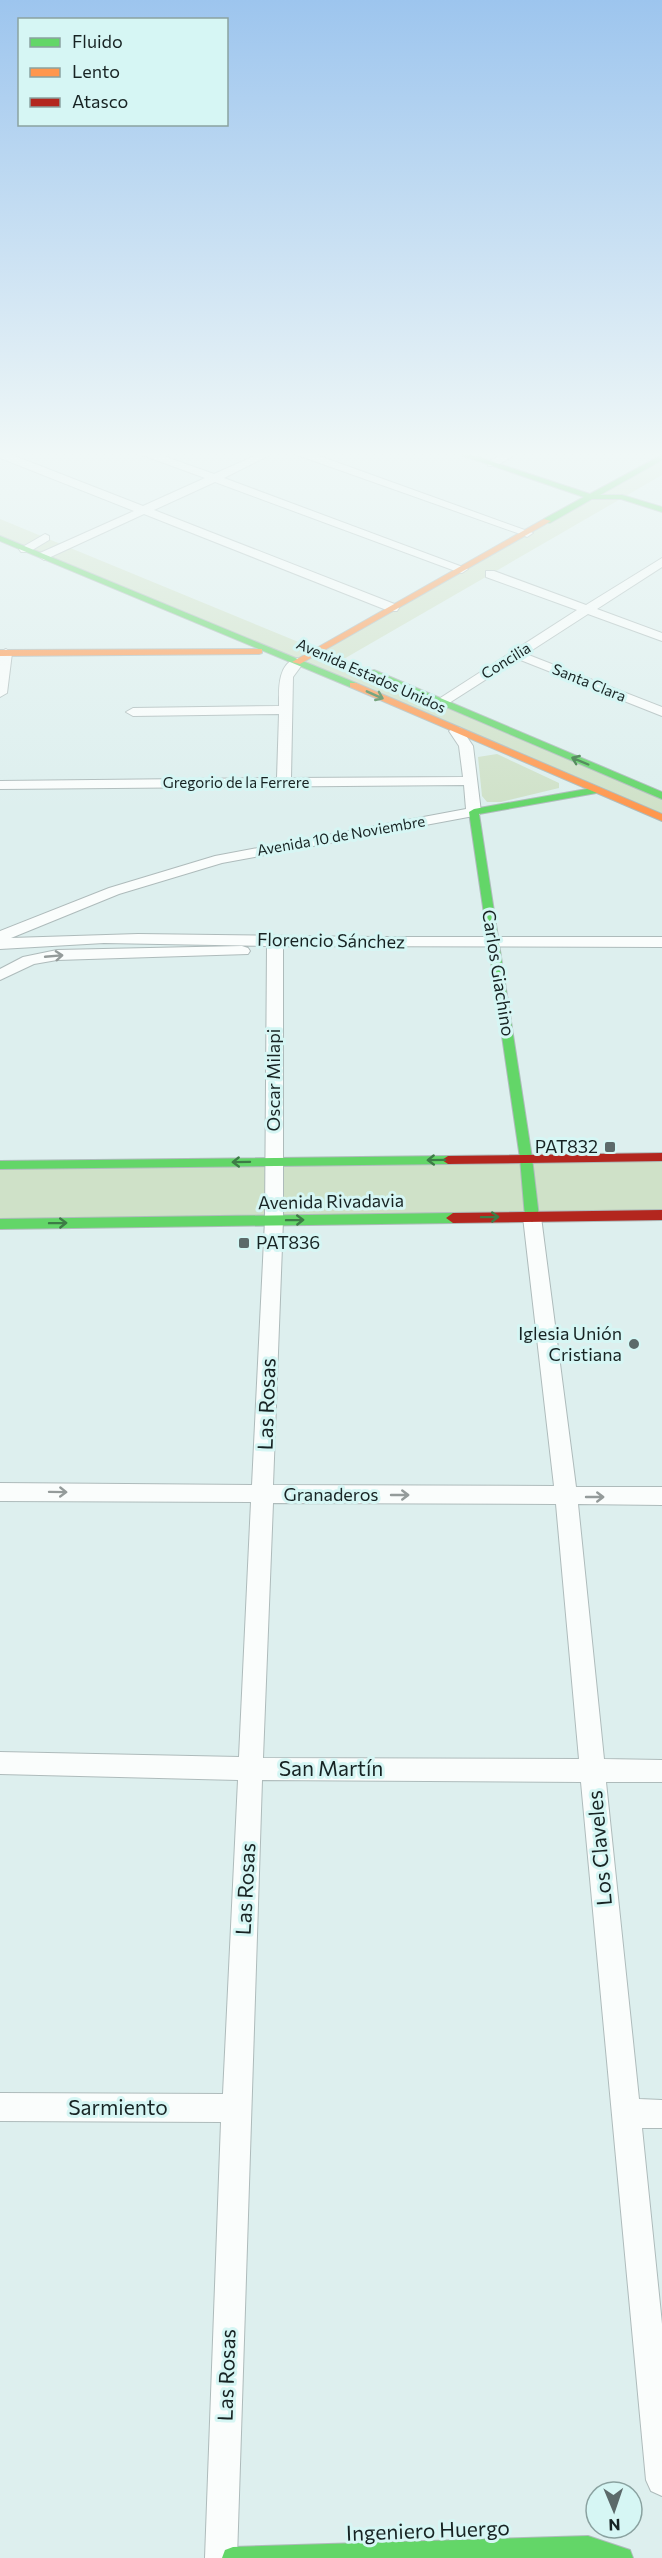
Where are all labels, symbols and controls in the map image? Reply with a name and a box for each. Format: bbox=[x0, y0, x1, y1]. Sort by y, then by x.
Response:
legend bbox=[18, 18, 228, 126]
text: Fluido bbox=[72, 30, 123, 52]
text: Lento bbox=[72, 60, 120, 82]
text: Atasco bbox=[72, 90, 128, 112]
street label: Avenida Estados Unidos bbox=[294, 634, 449, 716]
street label: Concilia bbox=[478, 638, 533, 682]
street label: Santa Clara bbox=[550, 659, 629, 705]
one-way arrow bbox=[365, 690, 383, 701]
one-way arrow bbox=[571, 755, 590, 766]
street label: Gregorio de la Ferrere bbox=[163, 773, 309, 791]
street label: Avenida 10 de Noviembre bbox=[255, 811, 426, 859]
street label: Carlos Giachino bbox=[478, 908, 520, 1038]
street label: Florencio Sánchez bbox=[257, 928, 405, 952]
one-way arrow bbox=[44, 950, 64, 961]
street label: Oscar Milapi bbox=[262, 1029, 284, 1131]
place label: PAT832 bbox=[535, 1135, 598, 1157]
marker: PAT832 bbox=[603, 1140, 617, 1154]
one-way arrow bbox=[426, 1154, 446, 1165]
one-way arrow bbox=[231, 1156, 251, 1168]
street label: Avenida Rivadavia bbox=[258, 1189, 404, 1213]
one-way arrow bbox=[480, 1212, 500, 1223]
one-way arrow bbox=[285, 1214, 305, 1226]
one-way arrow bbox=[48, 1217, 68, 1229]
place label: PAT836 bbox=[256, 1231, 320, 1253]
marker: PAT836 bbox=[237, 1236, 251, 1250]
place label: Iglesia Unión Cristiana bbox=[518, 1322, 622, 1365]
marker: Iglesia Unión Cristiana bbox=[627, 1337, 641, 1351]
street label: Las Rosas bbox=[251, 1357, 280, 1451]
street label: Granaderos bbox=[284, 1483, 378, 1505]
one-way arrow bbox=[48, 1486, 68, 1498]
one-way arrow bbox=[390, 1490, 410, 1501]
one-way arrow bbox=[585, 1491, 605, 1503]
street label: San Martín bbox=[279, 1755, 383, 1780]
street label: Los Claveles bbox=[581, 1789, 616, 1907]
street label: Las Rosas bbox=[230, 1842, 259, 1936]
street label: Sarmiento bbox=[68, 2094, 168, 2119]
street label: Las Rosas bbox=[211, 2328, 240, 2422]
north arrow bbox=[584, 2480, 644, 2540]
street label: Ingeniero Huergo bbox=[346, 2514, 510, 2545]
text: N bbox=[608, 2516, 621, 2535]

